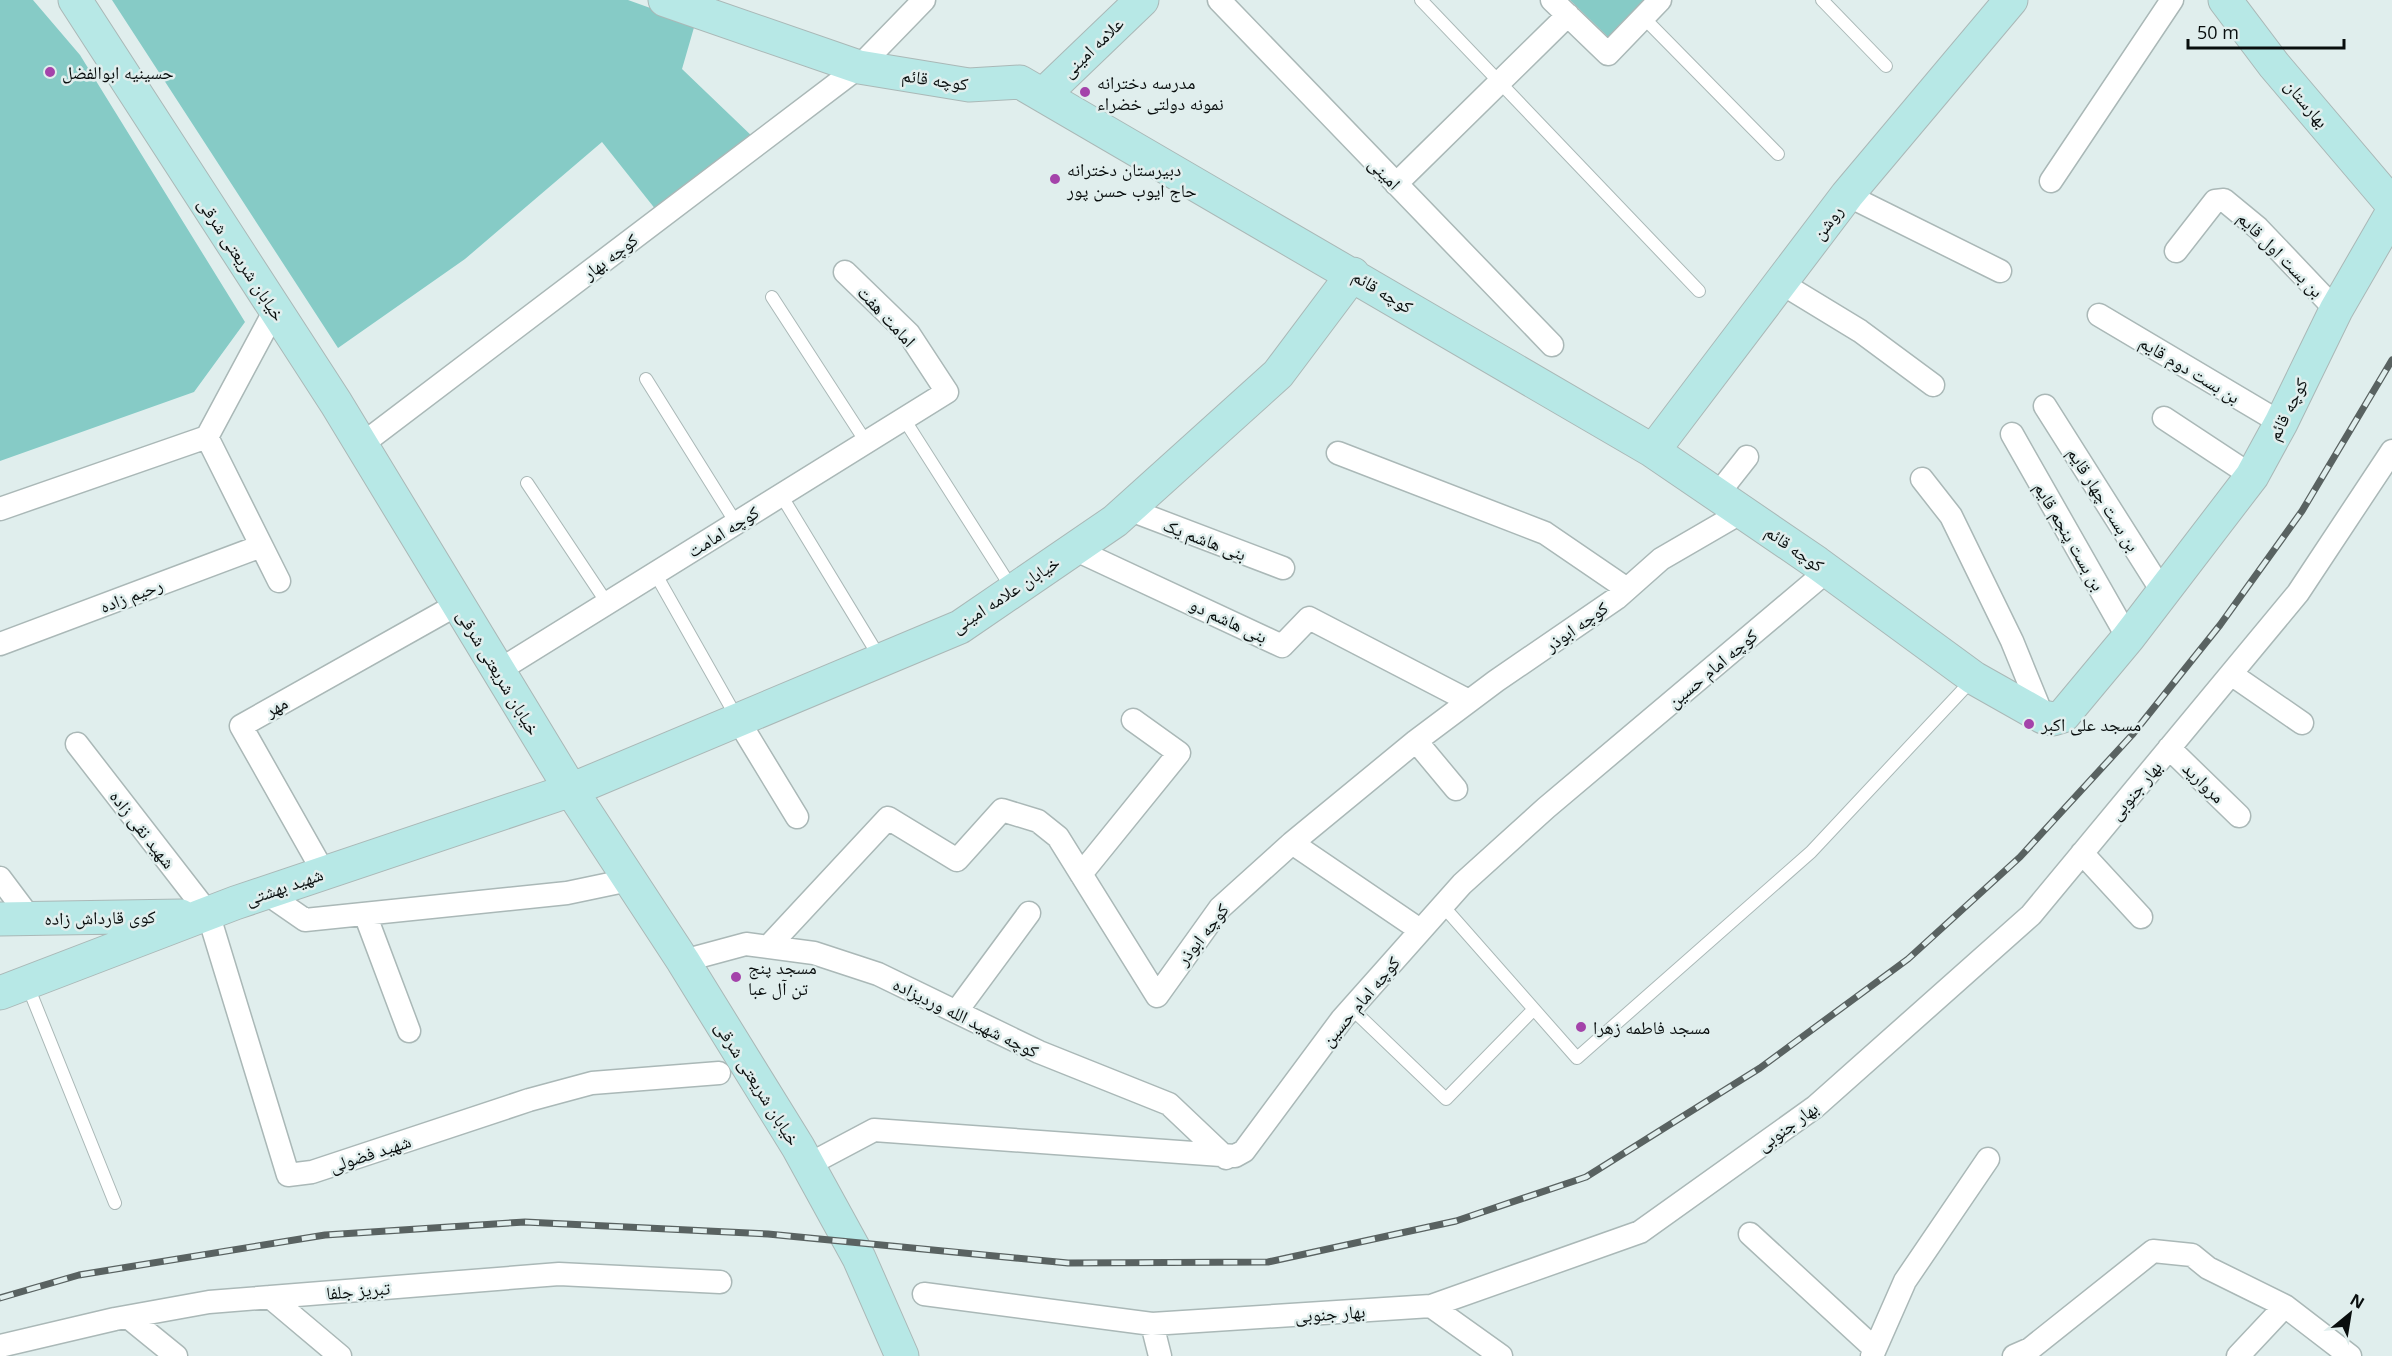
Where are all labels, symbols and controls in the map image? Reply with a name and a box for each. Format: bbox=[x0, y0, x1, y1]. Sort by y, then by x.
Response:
street label: علامه امینی bbox=[1056, 11, 1128, 83]
scale bar bbox=[2188, 12, 2344, 50]
text: 50 m bbox=[2197, 20, 2239, 44]
place label: حسینیه ابوالفضل bbox=[62, 60, 174, 84]
street label: کوچه قائم bbox=[900, 62, 970, 97]
marker: حسینیه ابوالفضل bbox=[43, 65, 57, 79]
place label: مدرسه دخترانه نمونه دولتی خضراء bbox=[1097, 70, 1224, 115]
street label: بهارستان bbox=[2280, 74, 2334, 132]
marker: مدرسه دخترانه نمونه دولتی خضراء bbox=[1078, 85, 1092, 99]
street label: امینی bbox=[1364, 151, 1406, 195]
place label: دبیرستان دخترانه حاج ایوب حسن پور bbox=[1066, 157, 1197, 203]
marker: دبیرستان دخترانه حاج ایوب حسن پور bbox=[1048, 172, 1062, 186]
street label: خیابان شریعتی شرقی bbox=[193, 193, 291, 325]
street label: روشن bbox=[1806, 200, 1848, 244]
street label: بن بست اول قایم bbox=[2232, 206, 2329, 303]
street label: کوچه بهار bbox=[577, 227, 643, 285]
street label: کوچه قائم bbox=[1348, 264, 1418, 320]
street label: امامت هفت bbox=[852, 280, 922, 352]
street label: بن بست دوم قایم bbox=[2135, 329, 2245, 409]
street label: کوچه قائم bbox=[2261, 373, 2314, 445]
street label: بن بست چهار قایم bbox=[2062, 442, 2146, 556]
street label: بن بست پنجم قایم bbox=[2028, 477, 2111, 595]
street label: کوچه امامت bbox=[683, 499, 764, 562]
street label: بنی هاشم یک bbox=[1160, 512, 1250, 567]
street label: کوچه قائم bbox=[1760, 519, 1830, 578]
street label: خیابان علامه امینی bbox=[946, 550, 1064, 638]
street label: رحیم زاده bbox=[96, 572, 166, 619]
street label: بنی هاشم دو bbox=[1186, 592, 1272, 649]
street label: کوچه ابوذر bbox=[1539, 595, 1613, 657]
street label: خیابان شریعتی شرقی bbox=[452, 605, 546, 739]
street label: کوچه امام حسین bbox=[1662, 623, 1763, 714]
street label: مهر bbox=[260, 690, 292, 722]
place label: مسجد علی اکبر bbox=[2040, 712, 2141, 736]
marker: مسجد علی اکبر bbox=[2022, 717, 2036, 731]
street label: بهار جنوبی bbox=[2103, 755, 2167, 825]
street label: مروارید bbox=[2178, 756, 2230, 808]
street label: شهید نقی زاده bbox=[105, 785, 181, 873]
street label: شهید بهشتی bbox=[242, 861, 326, 911]
street label: کوچه ابوذر bbox=[1170, 898, 1234, 971]
street label: کوی قارداش زاده bbox=[44, 904, 156, 930]
street label: کوچه امام حسین bbox=[1315, 950, 1406, 1052]
place label: مسجد پنج تن آل عبا bbox=[748, 955, 817, 1000]
marker: مسجد پنج تن آل عبا bbox=[729, 970, 743, 984]
street label: کوچه شهید الله وردیزاده bbox=[889, 971, 1043, 1063]
place label: مسجد فاطمه زهرا bbox=[1593, 1015, 1710, 1039]
street label: خیابان شریعتی شرقی bbox=[710, 1016, 806, 1150]
marker: مسجد فاطمه زهرا bbox=[1574, 1020, 1588, 1034]
street label: بهار جنوبی bbox=[1751, 1096, 1823, 1156]
street label: شهید فضولی bbox=[326, 1129, 414, 1177]
street label: تبریز جلفا bbox=[325, 1275, 391, 1305]
north arrow bbox=[2320, 1284, 2380, 1344]
text: N bbox=[2346, 1288, 2369, 1314]
street label: بهار جنوبی bbox=[1294, 1299, 1366, 1327]

